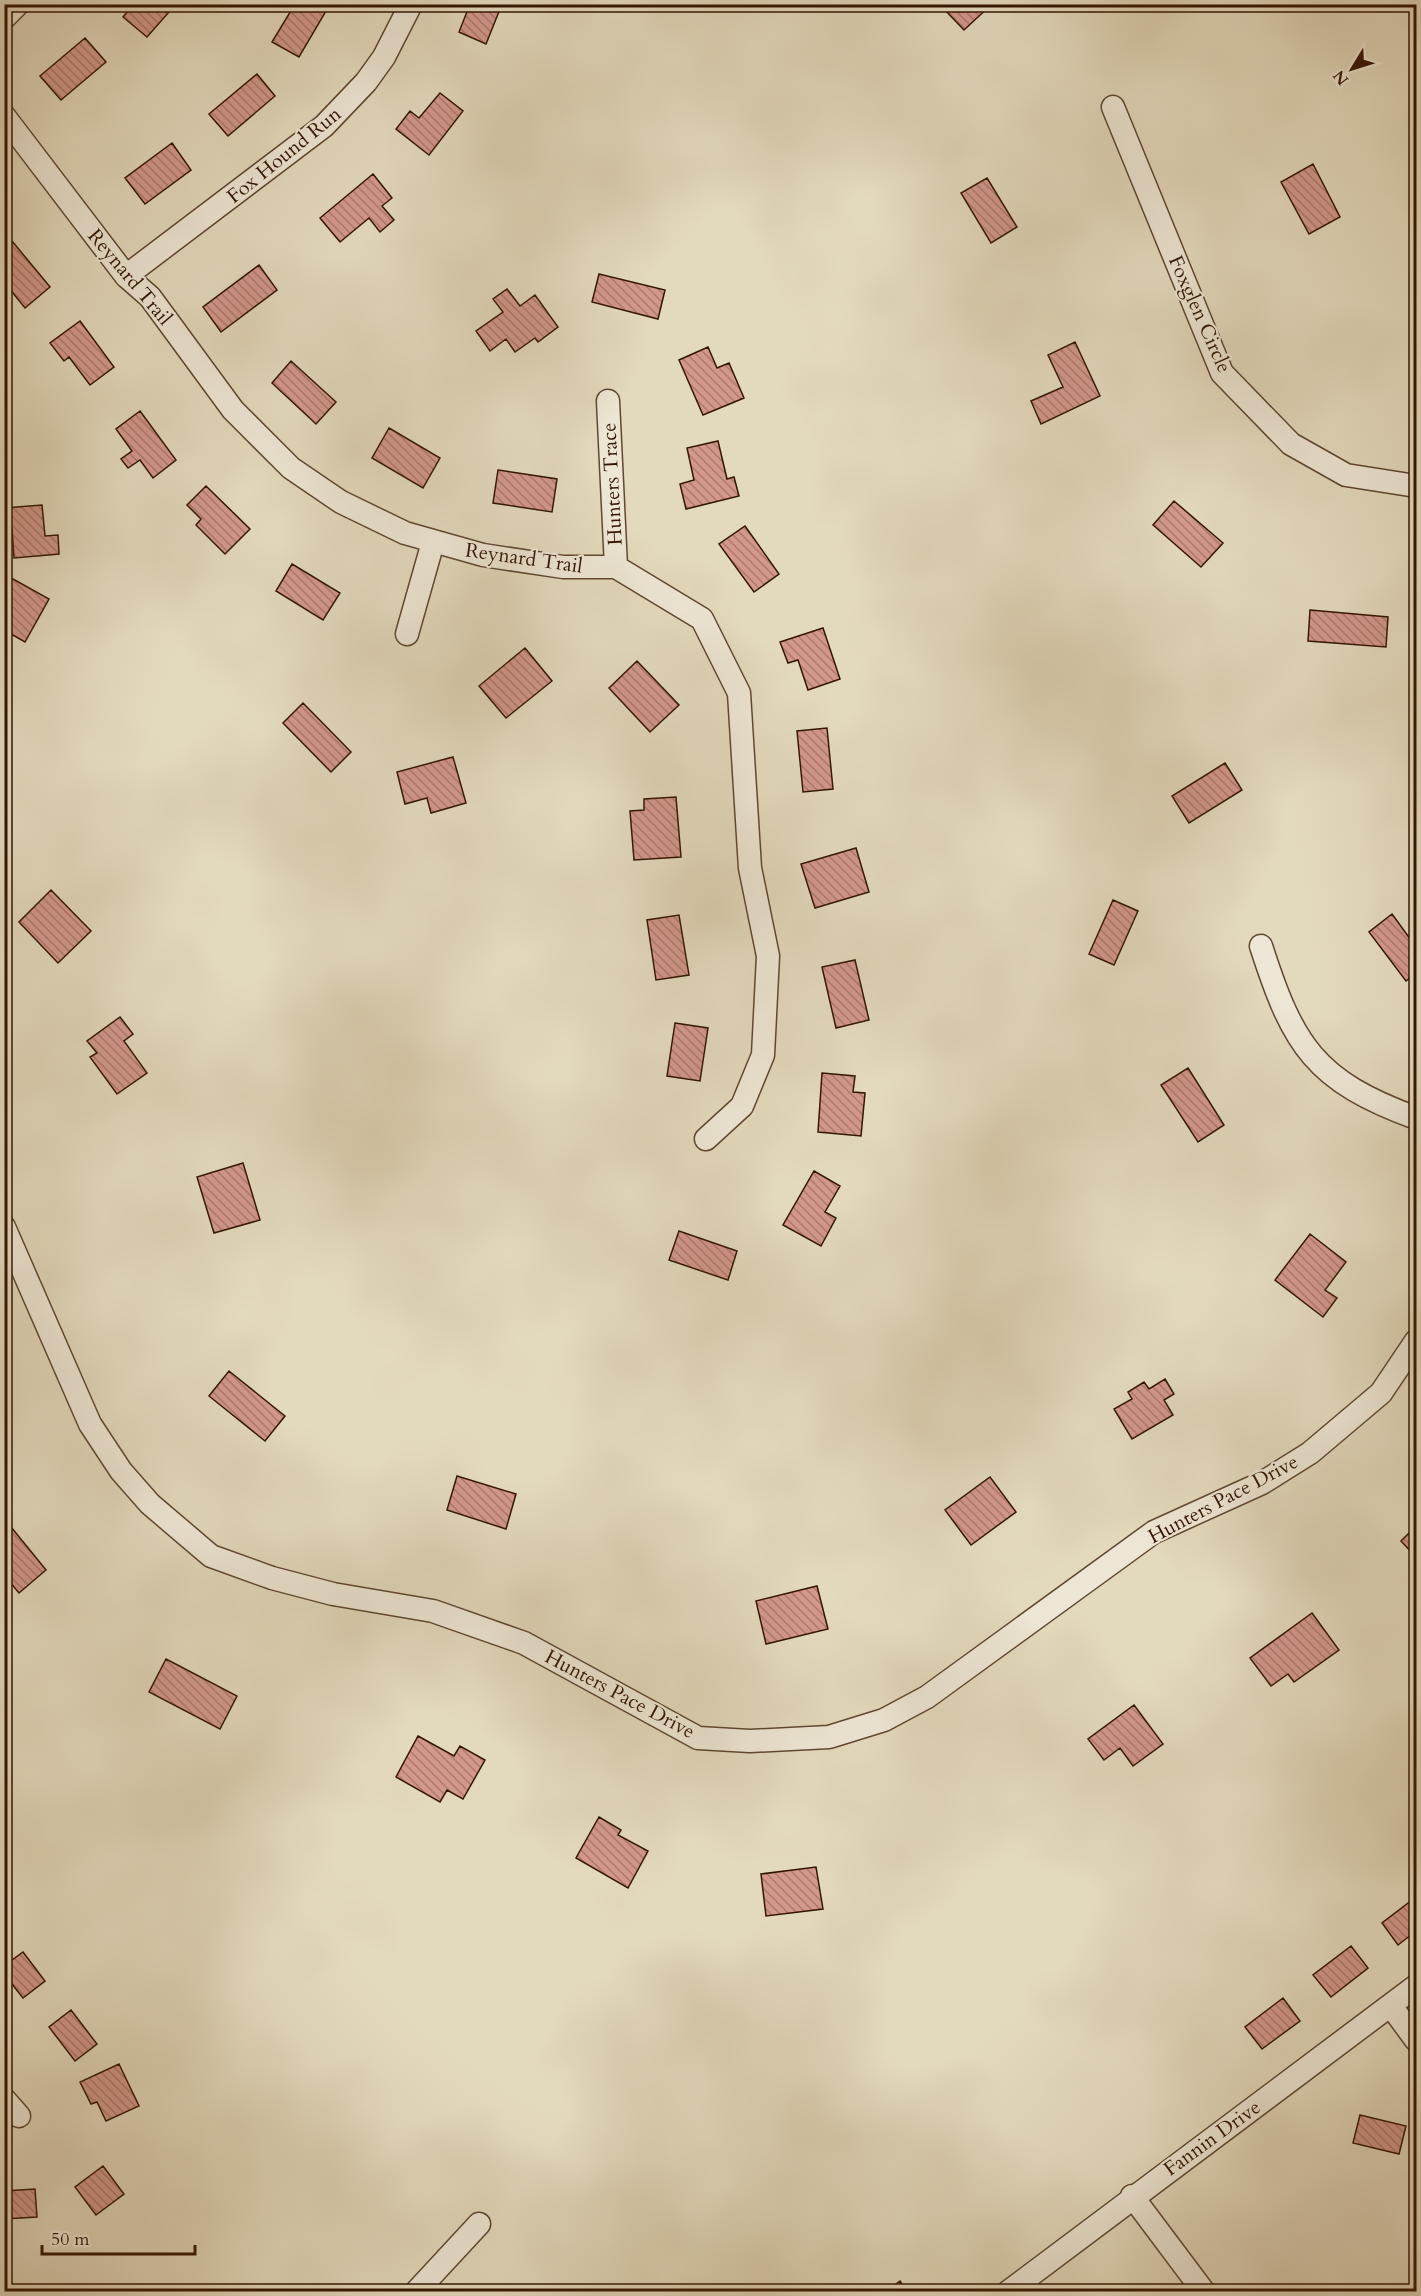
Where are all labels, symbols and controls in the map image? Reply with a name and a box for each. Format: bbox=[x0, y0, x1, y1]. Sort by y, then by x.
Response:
north arrow bbox=[1322, 39, 1382, 99]
text: N bbox=[1328, 65, 1354, 90]
street label: Fox Hound Run bbox=[221, 100, 347, 209]
street label: Reynard Trail bbox=[82, 223, 178, 331]
street label: Foxglen Circle bbox=[1162, 251, 1238, 377]
street label: Hunters Trace bbox=[595, 422, 629, 546]
street label: Reynard Trail bbox=[464, 536, 584, 580]
street label: Hunters Pace Drive bbox=[1143, 1448, 1303, 1550]
street label: Hunters Pace Drive bbox=[540, 1643, 700, 1745]
street label: Fannin Drive bbox=[1158, 2094, 1266, 2182]
scale bar bbox=[42, 2218, 195, 2256]
text: 50 m bbox=[51, 2227, 90, 2252]

